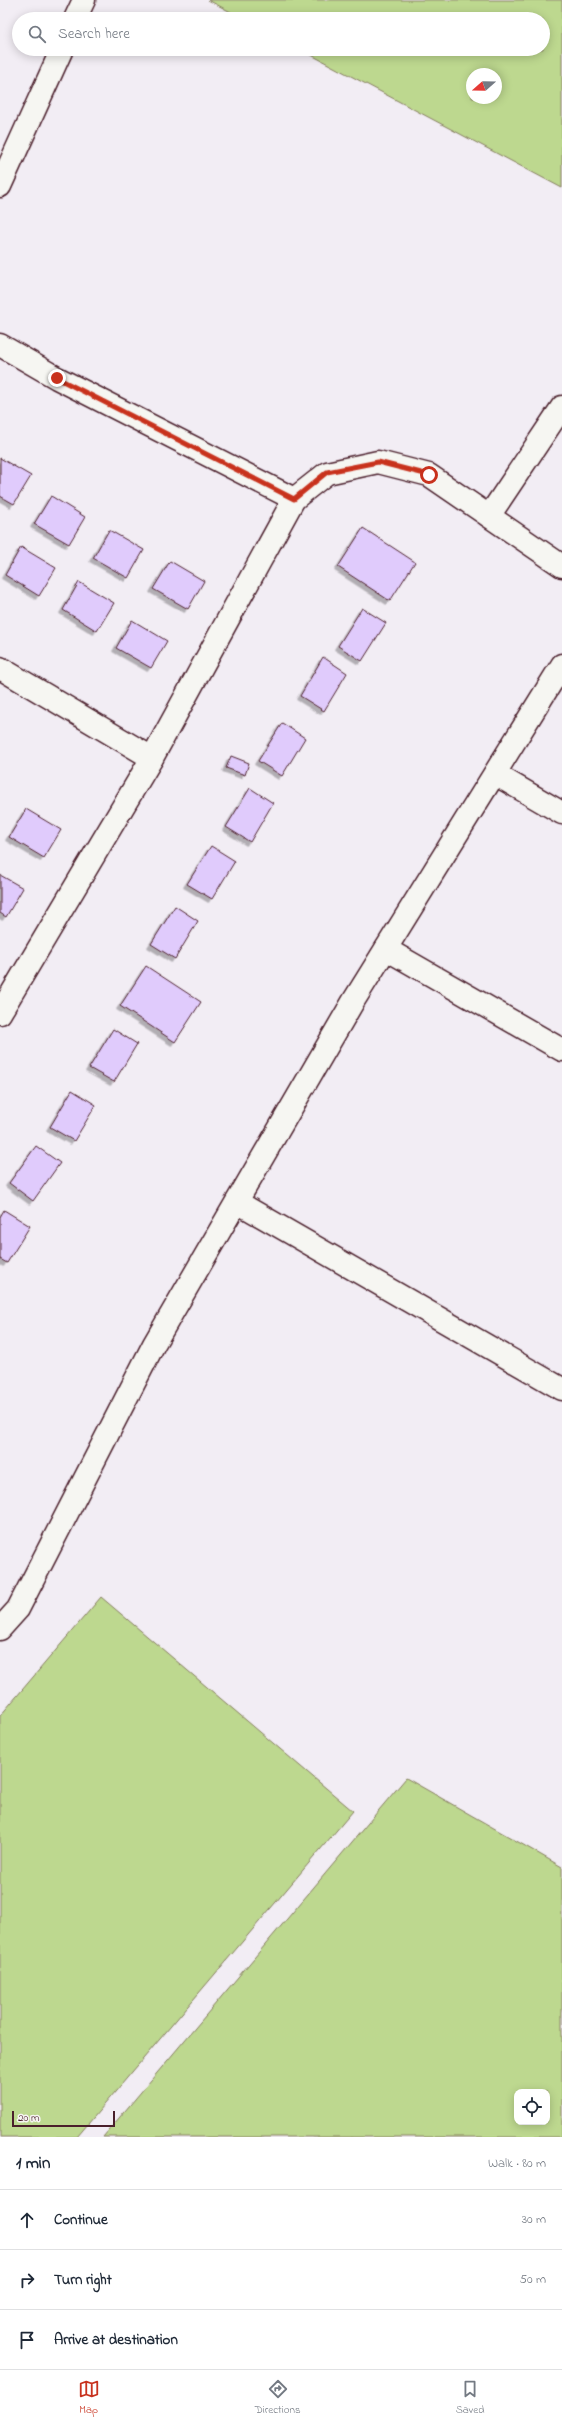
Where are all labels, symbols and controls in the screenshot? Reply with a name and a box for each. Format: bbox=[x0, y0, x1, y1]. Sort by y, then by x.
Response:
search box bbox=[12, 12, 550, 56]
icon: search bbox=[26, 23, 48, 45]
text: Search here bbox=[58, 23, 130, 45]
north arrow bbox=[466, 68, 502, 104]
route end bbox=[48, 369, 66, 387]
route start bbox=[420, 466, 438, 484]
map controls bbox=[514, 2089, 550, 2125]
button: locate bbox=[514, 2089, 550, 2125]
scale bar bbox=[12, 2109, 115, 2128]
text: 20 m bbox=[18, 2110, 40, 2126]
text: 1 min bbox=[16, 2151, 50, 2176]
text: Walk · 80 m bbox=[488, 2154, 546, 2173]
icon: ahead bbox=[16, 2209, 38, 2231]
text: Continue bbox=[54, 2209, 108, 2231]
text: 30 m bbox=[522, 2210, 546, 2229]
icon: right bbox=[16, 2269, 38, 2291]
text: Turn right bbox=[54, 2269, 112, 2291]
text: 50 m bbox=[520, 2270, 546, 2289]
icon: arrive bbox=[16, 2329, 38, 2351]
text: Arrive at destination bbox=[54, 2329, 178, 2351]
tab: Map bbox=[78, 2378, 100, 2418]
tab: Directions bbox=[255, 2378, 300, 2418]
tab: Saved bbox=[456, 2378, 484, 2418]

